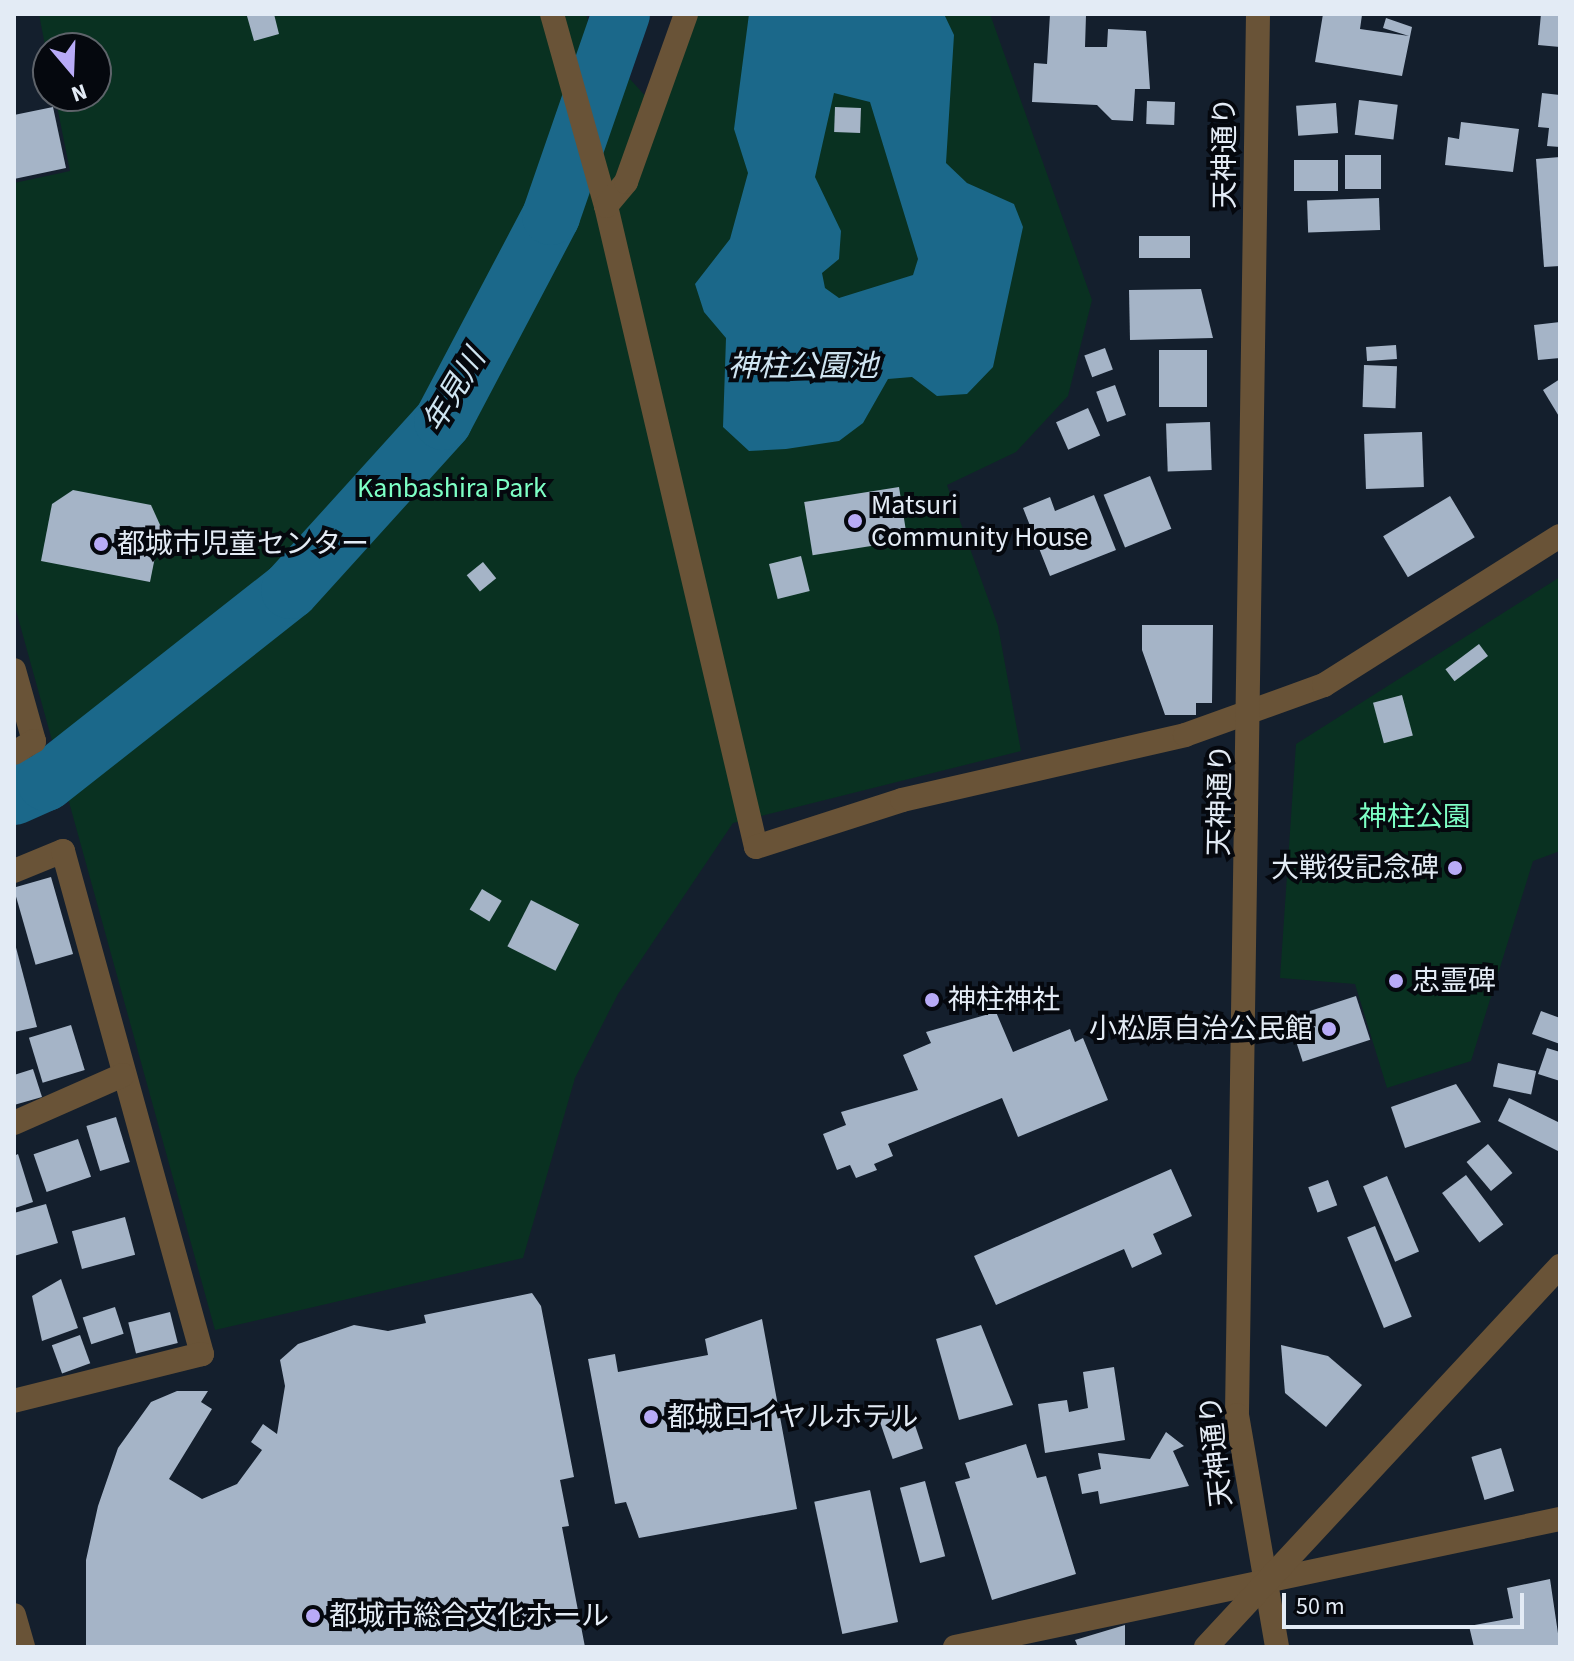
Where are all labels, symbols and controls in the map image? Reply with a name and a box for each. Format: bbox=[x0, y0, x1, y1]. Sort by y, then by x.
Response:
north arrow bbox=[32, 32, 112, 112]
text: N bbox=[67, 75, 91, 110]
street label: 天神通り bbox=[1208, 97, 1242, 209]
water label: 年見川 bbox=[416, 343, 494, 439]
water label: 神柱公園池 bbox=[728, 349, 878, 385]
park label: Kanbashira Park bbox=[357, 471, 547, 505]
place label: Matsuri Community House bbox=[871, 488, 1088, 554]
marker: Matsuri Community House bbox=[846, 512, 864, 530]
place label: 都城市児童センター bbox=[117, 527, 369, 561]
marker: 都城市児童センター bbox=[92, 535, 110, 553]
street label: 天神通り bbox=[1202, 744, 1238, 856]
park label: 神柱公園 bbox=[1359, 800, 1471, 834]
place label: 大戦役記念碑 bbox=[1271, 851, 1439, 885]
marker: 大戦役記念碑 bbox=[1446, 859, 1464, 877]
place label: 忠霊碑 bbox=[1412, 964, 1496, 998]
marker: 忠霊碑 bbox=[1387, 972, 1405, 990]
place label: 神柱神社 bbox=[948, 983, 1060, 1017]
marker: 神柱神社 bbox=[923, 991, 941, 1009]
place label: 小松原自治公民館 bbox=[1089, 1012, 1313, 1046]
marker: 小松原自治公民館 bbox=[1320, 1020, 1338, 1038]
street label: 天神通り bbox=[1193, 1394, 1239, 1508]
place label: 都城ロイヤルホテル bbox=[667, 1400, 919, 1434]
marker: 都城ロイヤルホテル bbox=[642, 1408, 660, 1426]
scale bar bbox=[1286, 1577, 1528, 1627]
text: 50 m bbox=[1296, 1589, 1345, 1624]
place label: 都城市総合文化ホール bbox=[329, 1599, 609, 1633]
marker: 都城市総合文化ホール bbox=[304, 1607, 322, 1625]

